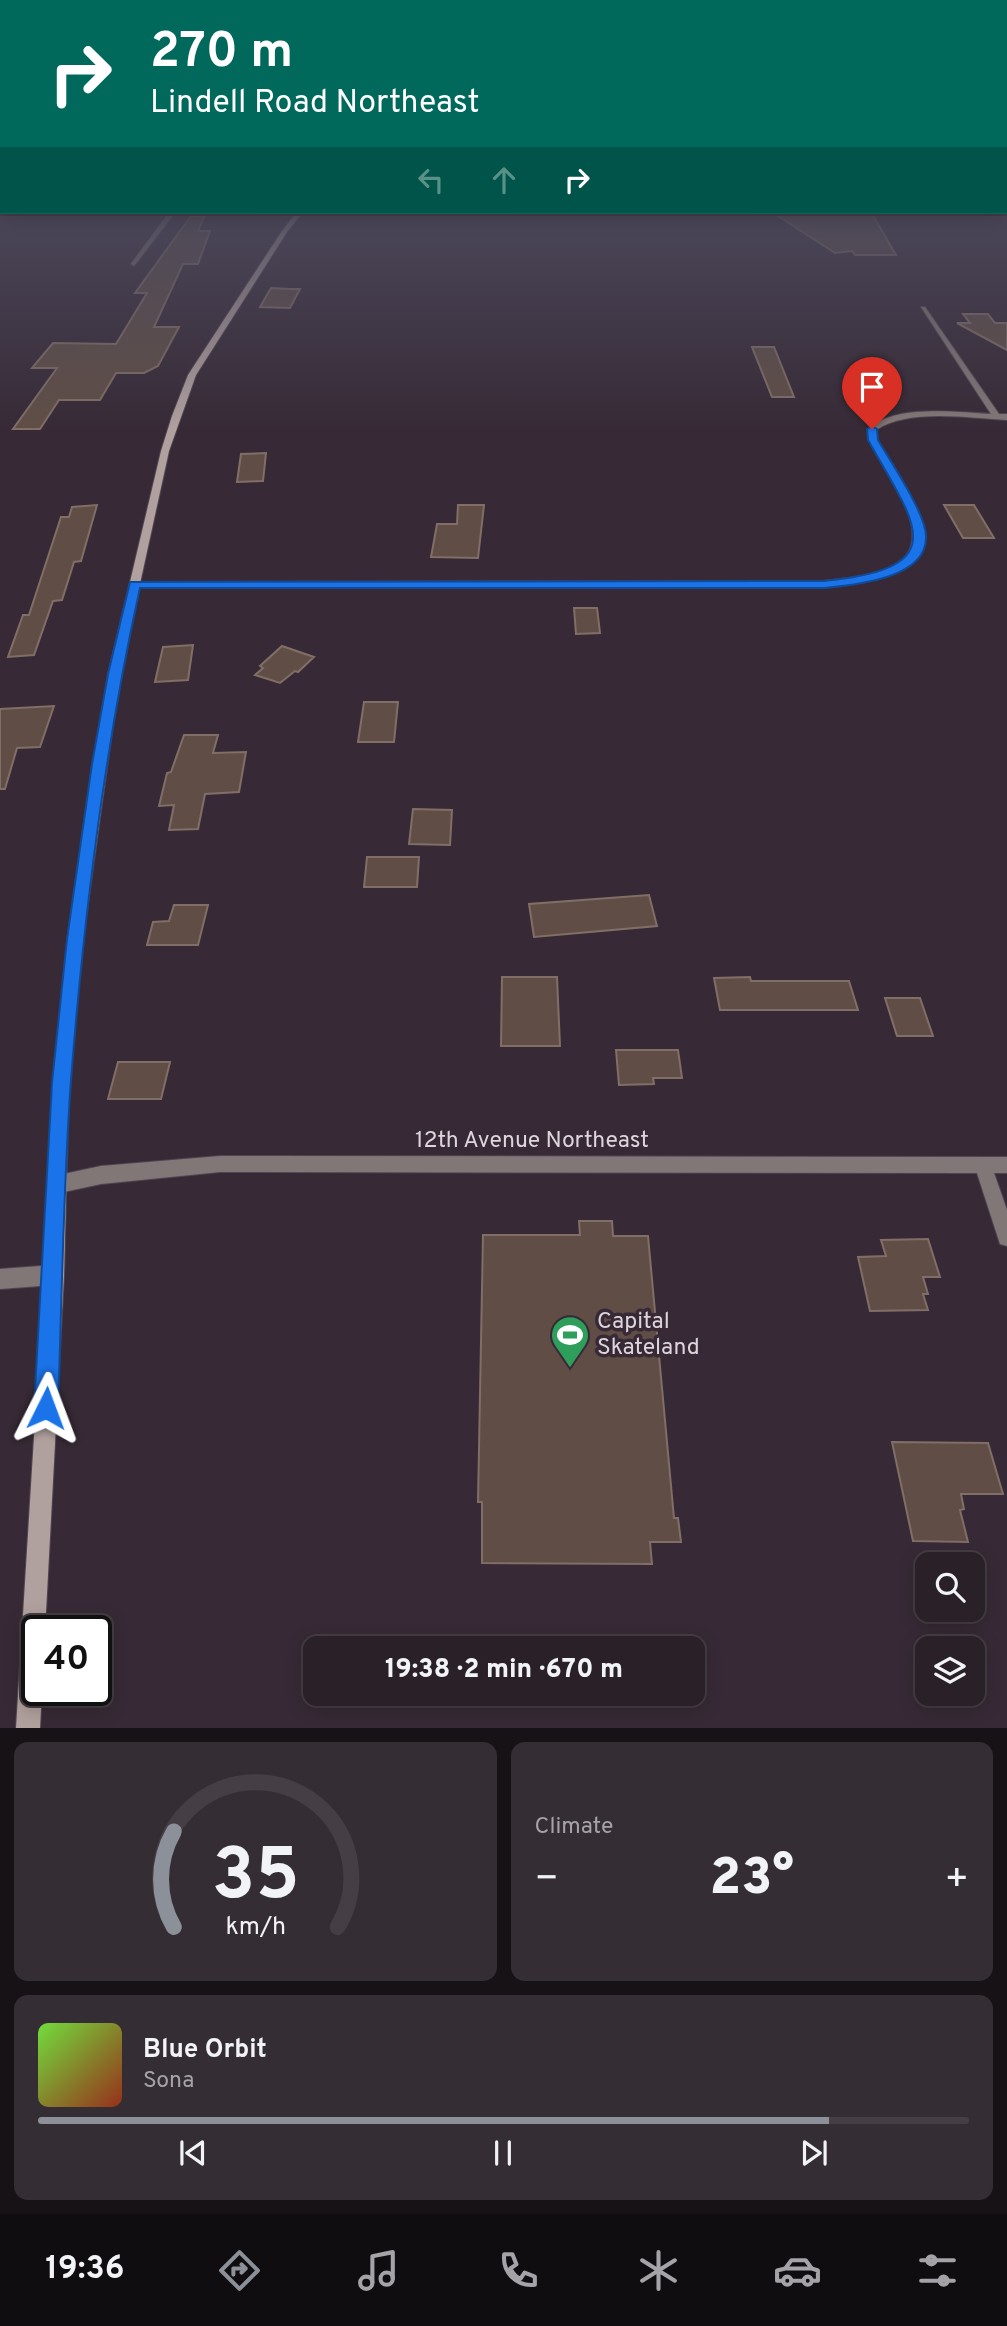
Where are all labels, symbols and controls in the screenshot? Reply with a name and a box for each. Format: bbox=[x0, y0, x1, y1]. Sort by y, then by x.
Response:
text: 270 m bbox=[150, 23, 293, 85]
icon: right bbox=[35, 28, 126, 119]
text: Lindell Road Northeast bbox=[150, 84, 480, 124]
icon: left bbox=[412, 161, 450, 199]
icon: ahead bbox=[485, 161, 523, 199]
icon: right bbox=[558, 161, 596, 199]
pin bbox=[842, 357, 902, 429]
icon: arrive bbox=[853, 368, 891, 406]
street label: 12th Avenue Northeast bbox=[415, 1127, 649, 1156]
place label: Capital Skateland bbox=[597, 1308, 700, 1363]
sports icon: Capital Skateland bbox=[549, 1314, 591, 1369]
position arrow bbox=[9, 1371, 83, 1445]
map controls bbox=[915, 1552, 985, 1706]
button: search bbox=[915, 1552, 985, 1622]
speed limit sign: 40 bbox=[21, 1615, 112, 1706]
button: layers bbox=[915, 1636, 985, 1706]
text: 19:38 · 2 min · 670 m bbox=[385, 1654, 623, 1687]
text: Climate bbox=[535, 1813, 613, 1842]
text: 35 bbox=[211, 1834, 299, 1926]
text: 23° bbox=[709, 1847, 794, 1913]
text: − bbox=[535, 1856, 559, 1905]
text: + bbox=[944, 1856, 969, 1905]
text: km/h bbox=[225, 1912, 286, 1944]
text: Blue Orbit bbox=[143, 2034, 267, 2067]
text: Sona bbox=[143, 2067, 194, 2096]
icon: previous bbox=[174, 2134, 212, 2172]
icon: pause bbox=[484, 2134, 522, 2172]
icon: next bbox=[795, 2134, 833, 2172]
icon: directions bbox=[215, 2246, 264, 2295]
icon: music bbox=[354, 2246, 403, 2295]
icon: phone bbox=[494, 2246, 543, 2295]
icon: climate bbox=[634, 2246, 683, 2295]
icon: car bbox=[773, 2246, 822, 2295]
icon: filters bbox=[913, 2246, 962, 2295]
text: 19:36 bbox=[45, 2250, 124, 2290]

